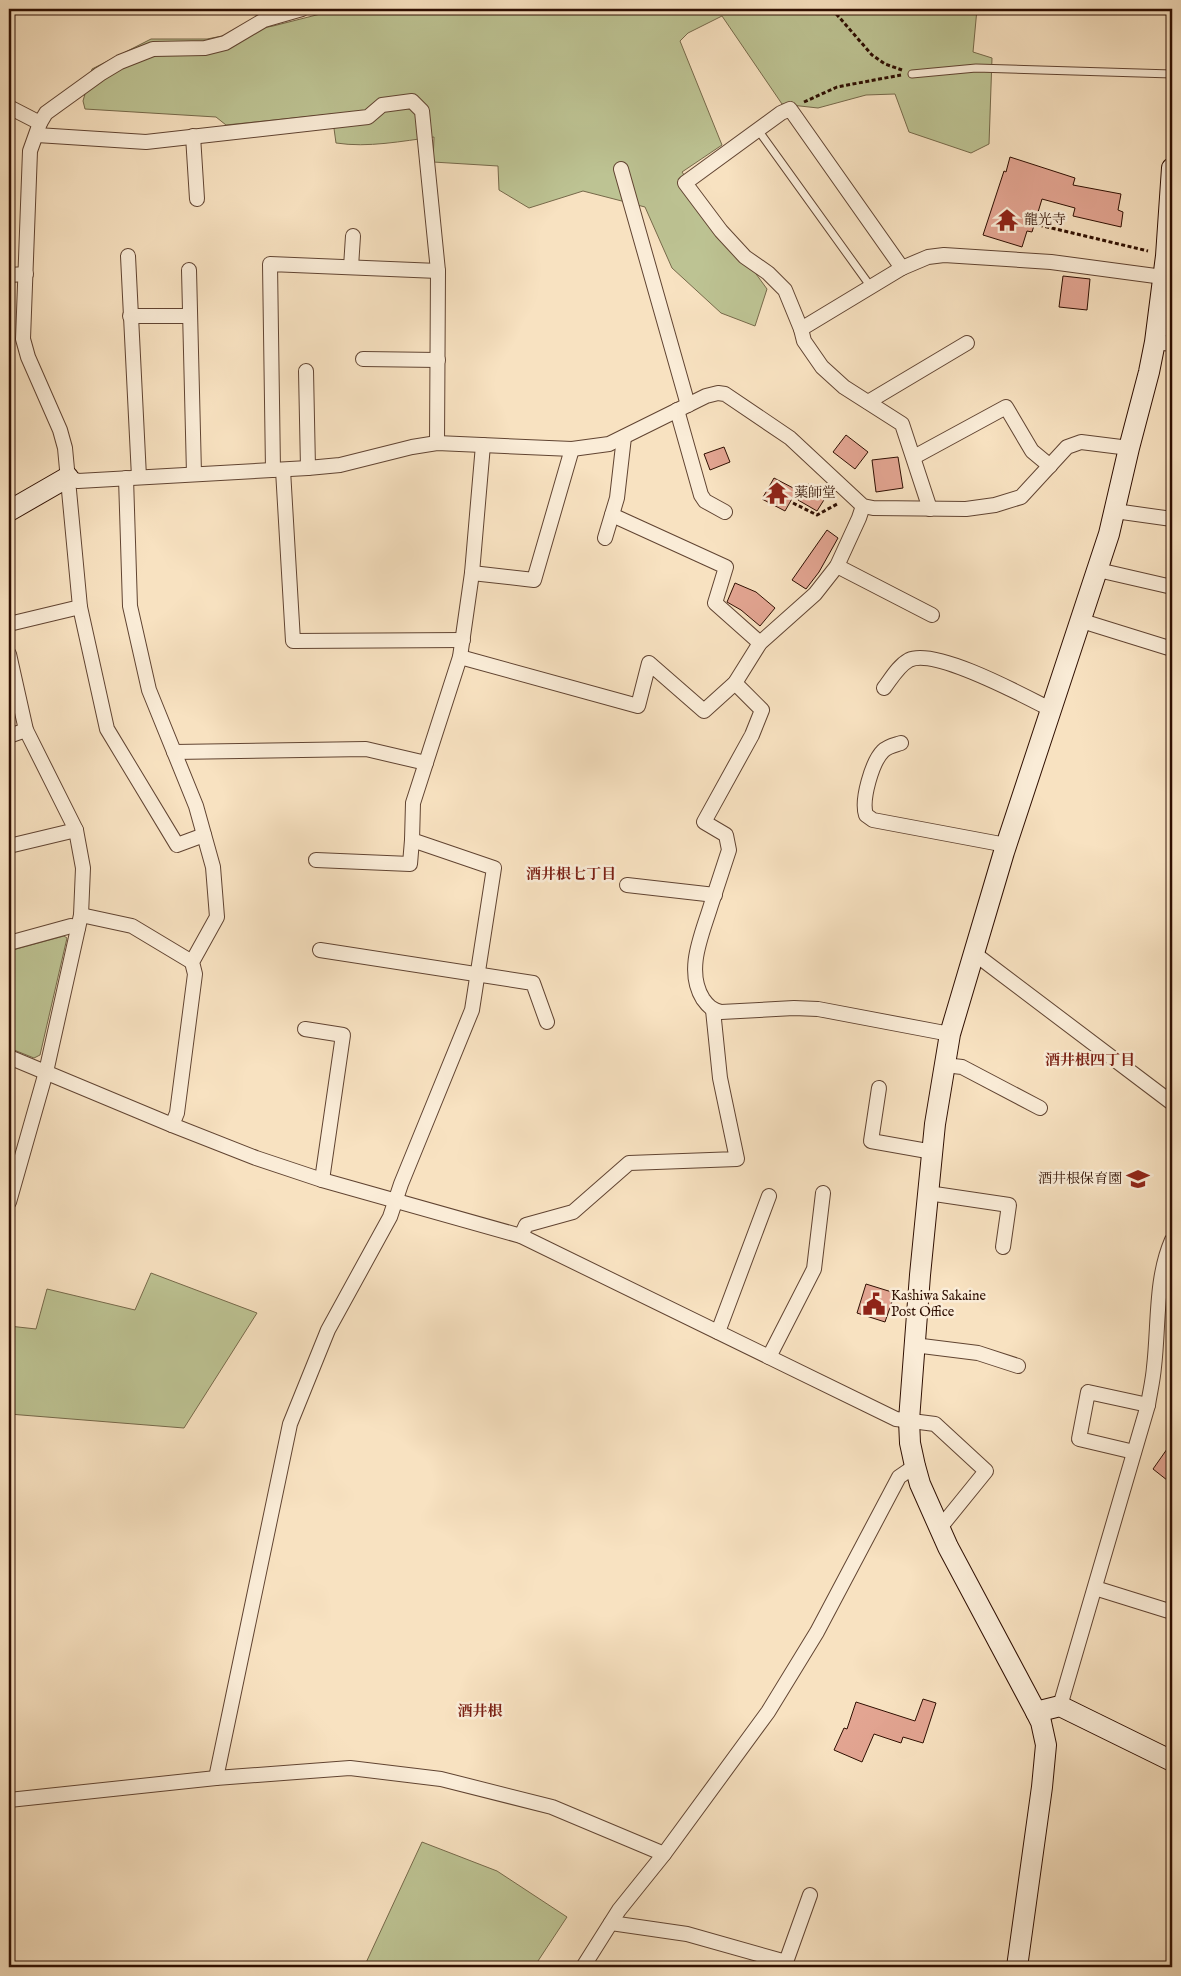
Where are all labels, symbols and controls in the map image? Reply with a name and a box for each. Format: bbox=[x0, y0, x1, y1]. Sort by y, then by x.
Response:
temple icon: 龍光寺 bbox=[994, 207, 1020, 233]
place label: 龍光寺 bbox=[1024, 211, 1066, 229]
temple icon: 薬師堂 bbox=[764, 480, 790, 506]
place label: 薬師堂 bbox=[794, 484, 836, 502]
district label: 酒井根七丁目 bbox=[526, 865, 616, 884]
district label: 酒井根四丁目 bbox=[1045, 1051, 1135, 1070]
school or university icon: 酒井根保育園 bbox=[1125, 1166, 1151, 1192]
place label: 酒井根保育園 bbox=[1038, 1170, 1122, 1188]
place label: Kashiwa Sakaine Post Office bbox=[891, 1287, 986, 1321]
public building icon: Kashiwa Sakaine Post Office bbox=[861, 1291, 887, 1317]
district label: 酒井根 bbox=[457, 1702, 503, 1721]

